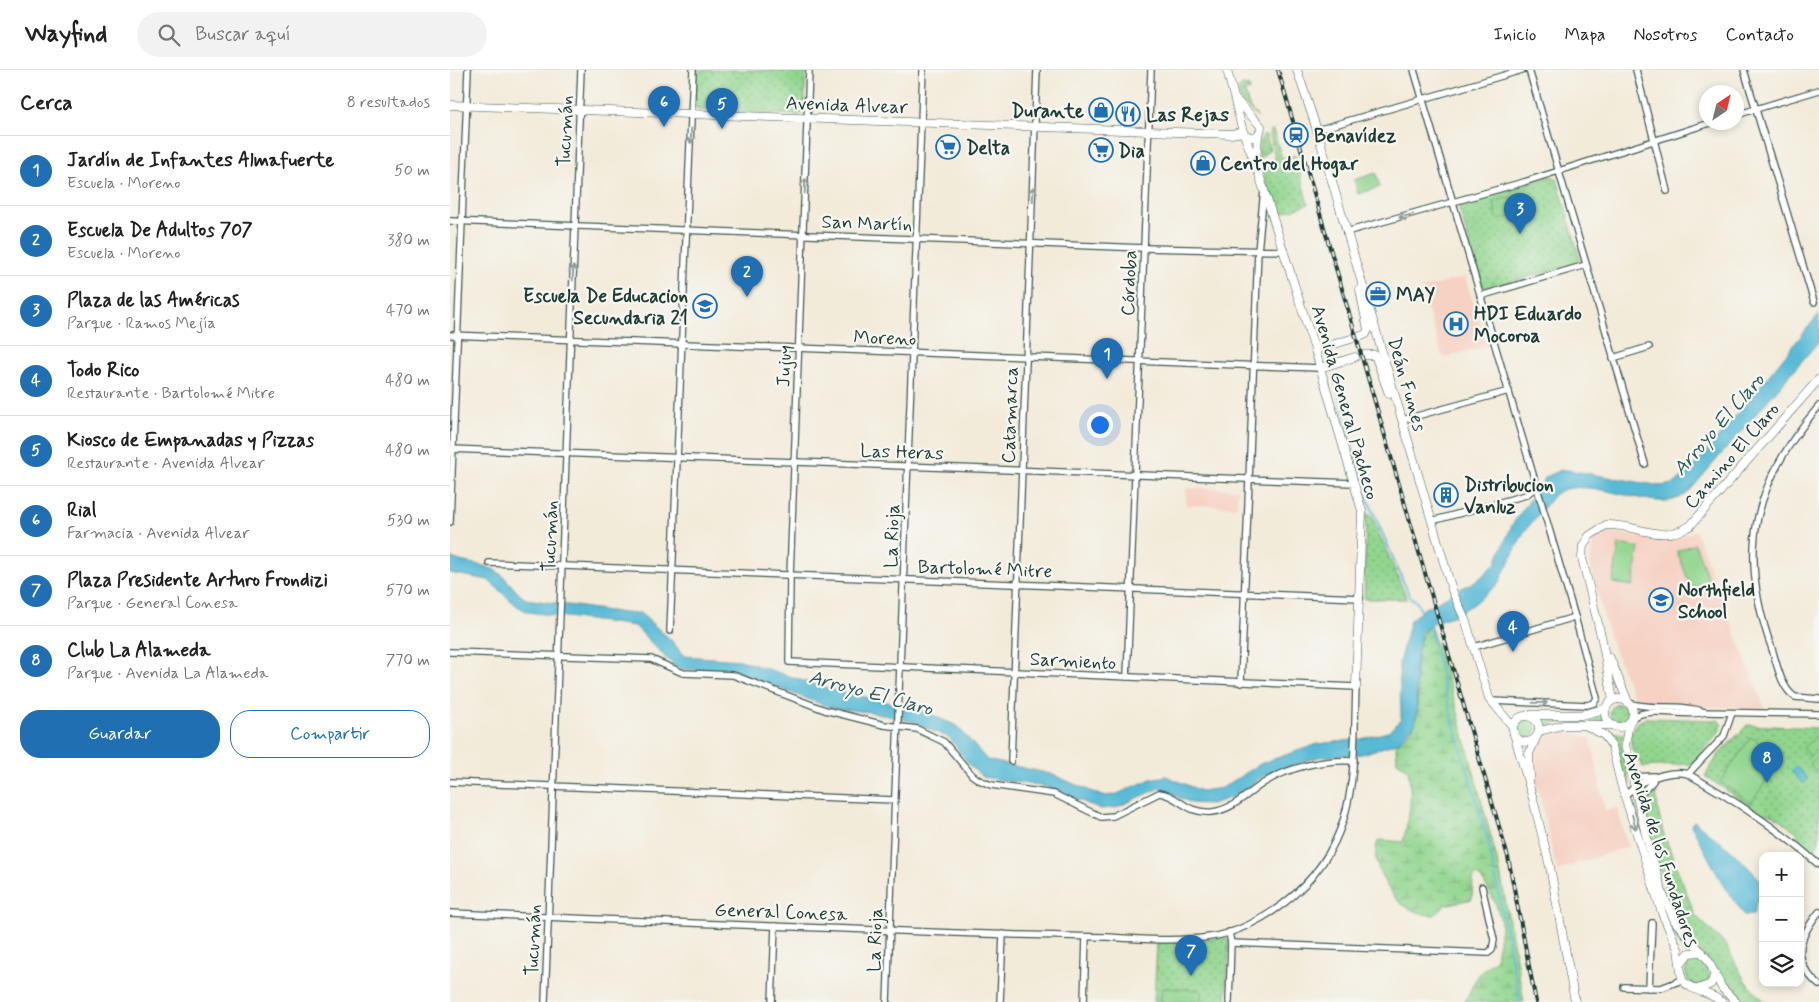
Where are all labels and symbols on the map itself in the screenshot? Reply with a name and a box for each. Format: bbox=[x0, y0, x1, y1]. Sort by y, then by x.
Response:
north arrow bbox=[1699, 85, 1744, 130]
pin: 6 bbox=[648, 86, 680, 127]
pin: 5 bbox=[706, 88, 738, 129]
street label: Avenida Alvear bbox=[785, 91, 909, 120]
street label: Tucumán bbox=[552, 95, 579, 167]
shop icon: Durante bbox=[1088, 97, 1114, 123]
place label: Durante bbox=[1011, 99, 1084, 124]
restaurant icon: Las Rejas bbox=[1115, 101, 1141, 127]
place label: Las Rejas bbox=[1146, 103, 1230, 128]
station icon: Benavídez bbox=[1283, 122, 1309, 148]
place label: Benavídez bbox=[1314, 124, 1397, 149]
one-way arrow bbox=[686, 128, 696, 144]
supermarket icon: Delta bbox=[935, 134, 961, 160]
place label: Delta bbox=[966, 136, 1010, 161]
supermarket icon: Dia bbox=[1088, 137, 1114, 163]
place label: Dia bbox=[1118, 139, 1145, 164]
shop icon: Centro del Hogar bbox=[1190, 150, 1216, 176]
place label: Centro del Hogar bbox=[1220, 152, 1359, 178]
one-way arrow bbox=[800, 178, 809, 194]
one-way arrow bbox=[1028, 186, 1038, 202]
pin: 3 bbox=[1504, 193, 1536, 234]
street label: San Martín bbox=[821, 209, 913, 238]
one-way arrow bbox=[1399, 211, 1415, 221]
street label: Córdoba bbox=[1116, 250, 1143, 316]
pin: 2 bbox=[731, 256, 763, 297]
one-way arrow bbox=[568, 266, 578, 282]
office icon: MAY bbox=[1365, 281, 1391, 307]
place label: MAY bbox=[1396, 283, 1436, 308]
place label: Escuela De Educacion Secundaria 21 bbox=[523, 284, 688, 331]
school or university icon: Escuela De Educacion Secundaria 21 bbox=[692, 293, 718, 319]
street label: Avenida General Pacheco bbox=[1305, 302, 1384, 503]
place label: HDI Eduardo Mocoroa bbox=[1474, 302, 1582, 349]
hospital icon: HDI Eduardo Mocoroa bbox=[1443, 311, 1469, 337]
street label: Moreno bbox=[853, 325, 917, 352]
street label: Deán Funes bbox=[1381, 334, 1432, 435]
pin: 1 bbox=[1091, 338, 1123, 379]
street label: Jujuy bbox=[771, 345, 799, 388]
street label: Catamarca bbox=[996, 366, 1025, 464]
water label: Arroyo El Claro bbox=[1667, 367, 1772, 482]
street label: Camino El Claro bbox=[1679, 397, 1785, 515]
your location bbox=[1087, 412, 1113, 438]
street label: Las Heras bbox=[860, 439, 944, 466]
place label: Distribucion Vanluz bbox=[1464, 473, 1554, 520]
building icon: Distribucion Vanluz bbox=[1433, 482, 1459, 508]
street label: Tucumán bbox=[537, 500, 564, 572]
street label: La Rioja bbox=[879, 504, 907, 569]
street label: Bartolomé Mitre bbox=[917, 555, 1053, 584]
place label: Northfield School bbox=[1678, 578, 1755, 625]
school or university icon: Northfield School bbox=[1648, 587, 1674, 613]
pin: 4 bbox=[1497, 611, 1529, 652]
street label: Sarmiento bbox=[1029, 647, 1117, 676]
water label: Arroyo El Claro bbox=[806, 664, 937, 723]
one-way arrow bbox=[1532, 698, 1548, 707]
pin: 8 bbox=[1751, 742, 1783, 783]
street label: Avenida de los Fundadores bbox=[1617, 748, 1704, 951]
one-way arrow bbox=[1630, 813, 1640, 829]
street label: General Conesa bbox=[714, 898, 849, 927]
street label: Tucumán bbox=[520, 904, 547, 976]
street label: La Rioja bbox=[862, 908, 890, 973]
pin: 7 bbox=[1175, 935, 1207, 976]

